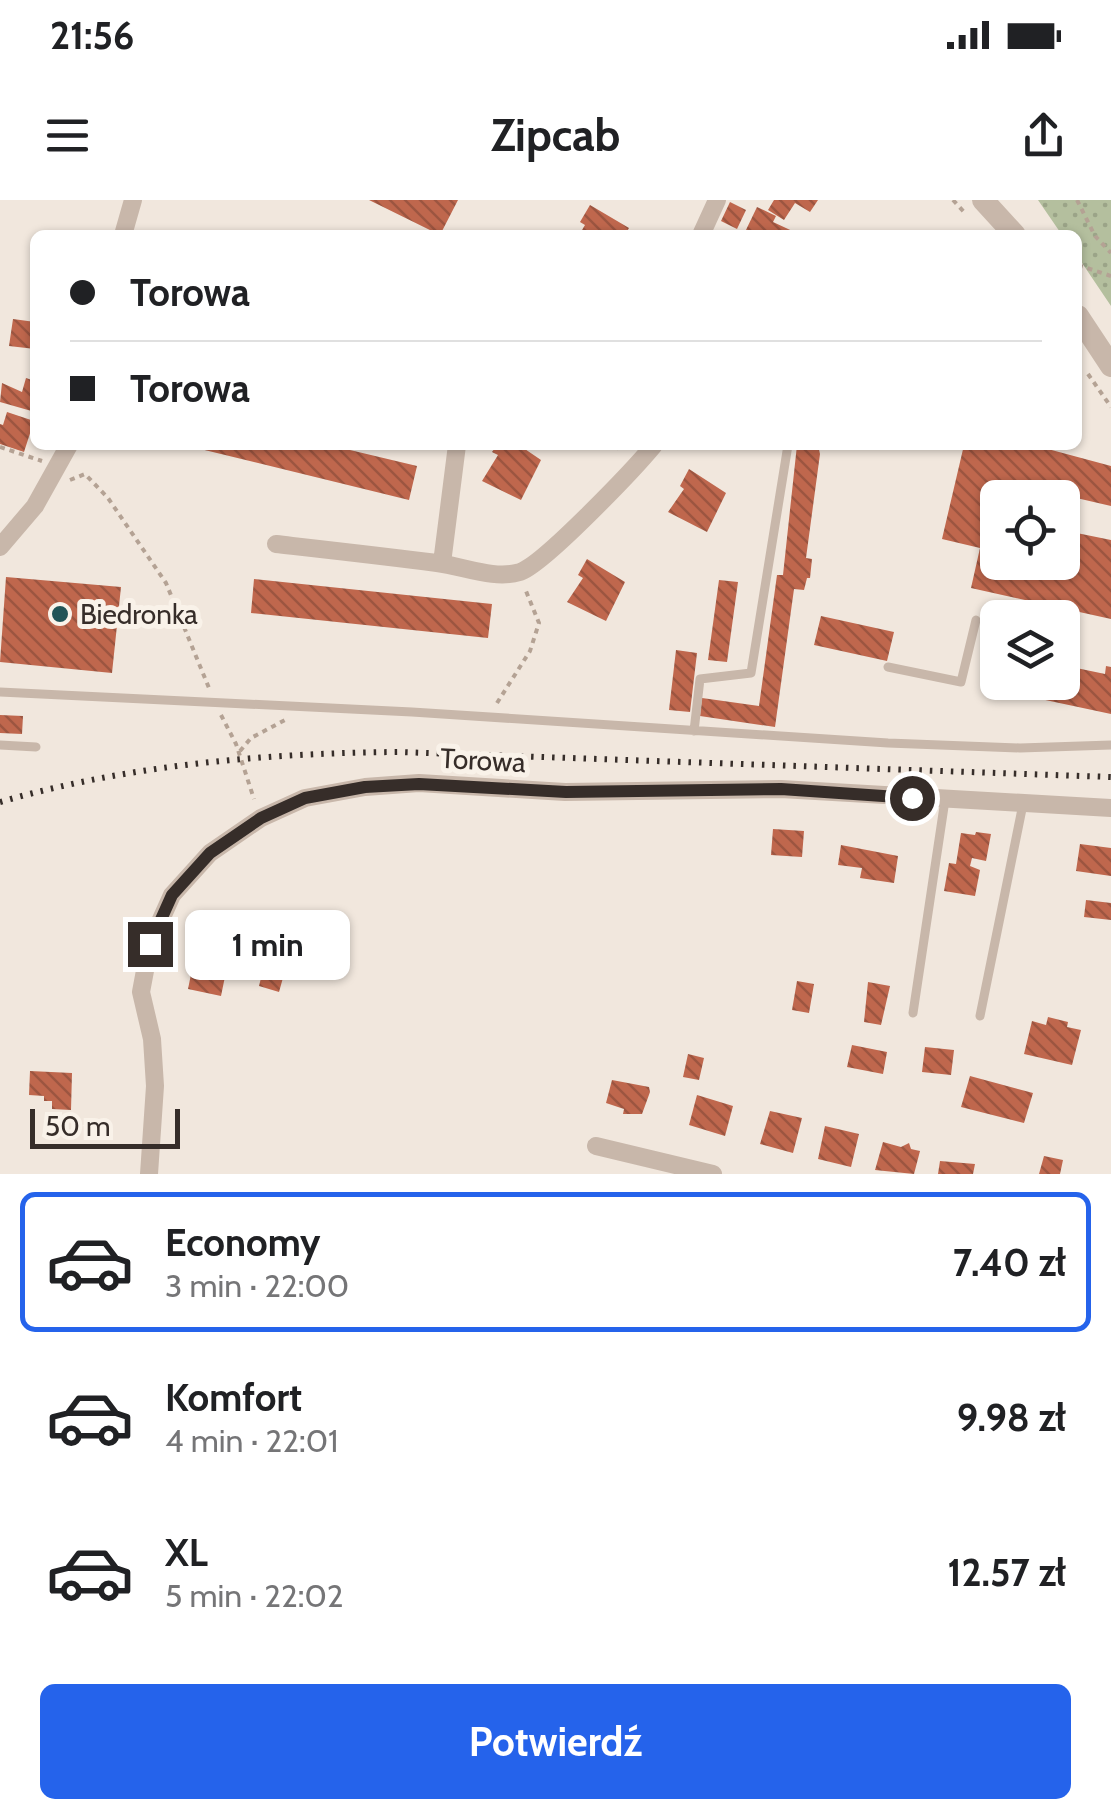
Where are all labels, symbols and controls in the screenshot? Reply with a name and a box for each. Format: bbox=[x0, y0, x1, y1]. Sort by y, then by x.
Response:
text: 21:56 bbox=[50, 12, 134, 59]
icon: menu bbox=[40, 108, 95, 163]
text: Zipcab bbox=[491, 108, 620, 162]
icon: share bbox=[1016, 108, 1071, 163]
text: Torowa bbox=[130, 269, 250, 316]
text: Torowa bbox=[130, 365, 250, 412]
map controls bbox=[980, 480, 1080, 700]
button: locate bbox=[980, 480, 1080, 580]
place label: Biedronka bbox=[80, 597, 198, 631]
button: layers bbox=[980, 600, 1080, 700]
marker: Biedronka bbox=[49, 603, 71, 625]
street label: Torowa bbox=[439, 741, 527, 779]
route start bbox=[890, 776, 935, 821]
callout: 1 min bbox=[185, 909, 350, 979]
route end bbox=[128, 922, 173, 967]
text: 1 min bbox=[231, 925, 304, 964]
scale bar bbox=[30, 1104, 180, 1148]
text: 50 m bbox=[45, 1109, 111, 1143]
icon: car bbox=[45, 1217, 135, 1307]
text: Economy bbox=[165, 1219, 320, 1266]
text: 7.40 zł bbox=[953, 1239, 1066, 1286]
text: 3 min · 22:00 bbox=[165, 1266, 349, 1305]
icon: car bbox=[45, 1372, 135, 1462]
text: Komfort bbox=[165, 1374, 302, 1421]
text: 9.98 zł bbox=[957, 1394, 1066, 1441]
text: 4 min · 22:01 bbox=[165, 1421, 338, 1460]
icon: car bbox=[45, 1527, 135, 1617]
text: XL bbox=[165, 1529, 208, 1576]
text: 12.57 zł bbox=[947, 1549, 1066, 1596]
text: 5 min · 22:02 bbox=[165, 1576, 344, 1615]
button: Potwierdź bbox=[40, 1684, 1071, 1799]

